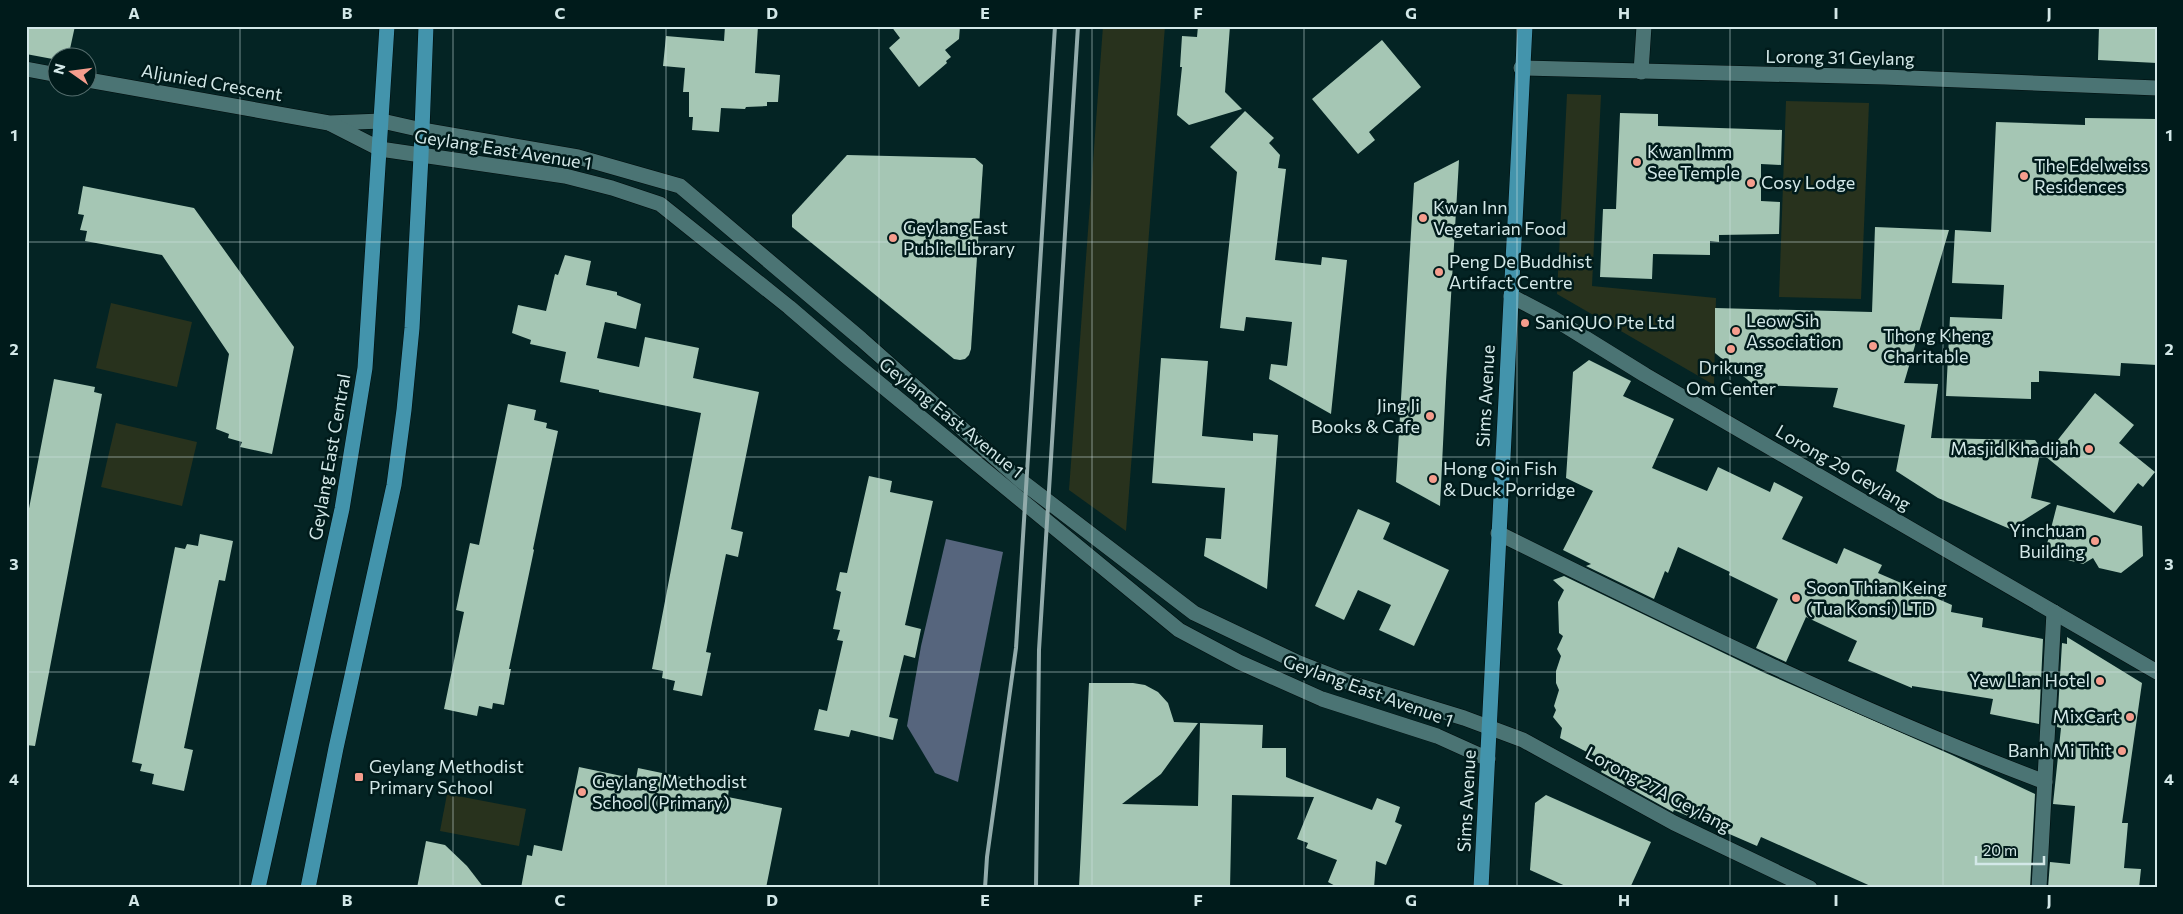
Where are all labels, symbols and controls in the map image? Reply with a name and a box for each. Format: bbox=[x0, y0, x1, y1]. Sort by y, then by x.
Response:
text: A bbox=[128, 3, 140, 22]
text: B bbox=[342, 3, 353, 22]
text: C bbox=[555, 3, 566, 22]
text: D bbox=[766, 3, 778, 22]
text: E bbox=[980, 3, 990, 22]
text: F bbox=[1193, 3, 1203, 22]
text: G bbox=[1405, 3, 1417, 22]
text: H bbox=[1618, 3, 1630, 22]
text: I bbox=[1833, 3, 1839, 22]
text: J bbox=[2046, 3, 2052, 22]
street label: Lorong 31 Geylang bbox=[1765, 45, 1915, 69]
north arrow bbox=[48, 48, 98, 98]
street label: Aljunied Crescent bbox=[140, 59, 284, 105]
text: N bbox=[49, 62, 68, 76]
street label: Geylang East Avenue 1 bbox=[413, 124, 594, 174]
text: 1 bbox=[10, 125, 18, 144]
text: 1 bbox=[2165, 125, 2173, 144]
place label: Kwan Imm See Temple bbox=[1647, 140, 1740, 183]
place label: The Edelweiss Residences bbox=[2034, 154, 2149, 197]
marker: Kwan Imm See Temple bbox=[1631, 156, 1643, 168]
marker: The Edelweiss Residences bbox=[2018, 170, 2030, 182]
place label: Cosy Lodge bbox=[1761, 171, 1855, 193]
marker: Cosy Lodge bbox=[1745, 177, 1757, 189]
place label: Kwan Inn Vegetarian Food bbox=[1433, 196, 1566, 239]
marker: Kwan Inn Vegetarian Food bbox=[1417, 212, 1429, 224]
place label: Geylang East Public Library bbox=[903, 216, 1015, 259]
marker: Geylang East Public Library bbox=[887, 232, 899, 244]
place label: Peng De Buddhist Artifact Centre bbox=[1449, 250, 1592, 293]
marker: Peng De Buddhist Artifact Centre bbox=[1433, 266, 1445, 278]
place label: Leow Sih Association bbox=[1746, 309, 1842, 352]
place label: SaniQUO Pte Ltd bbox=[1535, 311, 1675, 333]
marker: SaniQUO Pte Ltd bbox=[1519, 317, 1531, 329]
place label: Thong Kheng Charitable bbox=[1883, 324, 1991, 367]
marker: Leow Sih Association bbox=[1730, 325, 1742, 337]
text: 2 bbox=[9, 339, 19, 358]
text: 2 bbox=[2164, 339, 2174, 358]
marker: Thong Kheng Charitable bbox=[1867, 340, 1879, 352]
marker: Drikung Om Center bbox=[1725, 343, 1737, 355]
street label: Sims Avenue bbox=[1471, 344, 1499, 448]
street label: Geylang East Avenue 1 bbox=[875, 352, 1028, 482]
place label: Drikung Om Center bbox=[1686, 356, 1776, 399]
street label: Geylang East Central bbox=[304, 372, 355, 542]
place label: Jing Ji Books & Cafe bbox=[1311, 394, 1420, 437]
marker: Jing Ji Books & Cafe bbox=[1424, 410, 1436, 422]
street label: Lorong 29 Geylang bbox=[1772, 420, 1915, 515]
place label: Masjid Khadijah bbox=[1950, 437, 2079, 459]
marker: Masjid Khadijah bbox=[2083, 443, 2095, 455]
place label: Hong Qin Fish & Duck Porridge bbox=[1443, 457, 1575, 500]
marker: Hong Qin Fish & Duck Porridge bbox=[1427, 473, 1439, 485]
place label: Yinchuan Building bbox=[2009, 519, 2085, 562]
marker: Yinchuan Building bbox=[2089, 535, 2101, 547]
text: 3 bbox=[9, 554, 19, 573]
text: 3 bbox=[2164, 554, 2174, 573]
place label: Soon Thian Keing (Tua Konsi) LTD bbox=[1806, 576, 1947, 619]
marker: Soon Thian Keing (Tua Konsi) LTD bbox=[1790, 592, 1802, 604]
street label: Geylang East Avenue 1 bbox=[1280, 649, 1456, 731]
place label: Yew Lian Hotel bbox=[1969, 669, 2090, 691]
marker: Yew Lian Hotel bbox=[2094, 675, 2106, 687]
place label: MixCart bbox=[2052, 705, 2120, 727]
marker: MixCart bbox=[2124, 711, 2136, 723]
place label: Banh Mi Thit bbox=[2008, 739, 2112, 761]
street label: Lorong 27A Geylang bbox=[1582, 741, 1735, 837]
marker: Banh Mi Thit bbox=[2116, 745, 2128, 757]
street label: Sims Avenue bbox=[1452, 749, 1480, 853]
place label: Geylang Methodist Primary School bbox=[369, 755, 524, 798]
text: 4 bbox=[9, 769, 19, 788]
text: 4 bbox=[2164, 769, 2174, 788]
place label: Geylang Methodist School (Primary) bbox=[592, 770, 747, 813]
marker: Geylang Methodist Primary School bbox=[353, 771, 365, 783]
marker: Geylang Methodist School (Primary) bbox=[576, 786, 588, 798]
scale bar bbox=[1976, 834, 2043, 866]
text: 20 m bbox=[1983, 841, 2017, 859]
text: A bbox=[128, 890, 140, 909]
text: B bbox=[342, 890, 353, 909]
text: C bbox=[555, 890, 566, 909]
text: D bbox=[766, 890, 778, 909]
text: E bbox=[980, 890, 990, 909]
text: F bbox=[1193, 890, 1203, 909]
text: G bbox=[1405, 890, 1417, 909]
text: H bbox=[1618, 890, 1630, 909]
text: I bbox=[1833, 890, 1839, 909]
text: J bbox=[2046, 890, 2052, 909]

